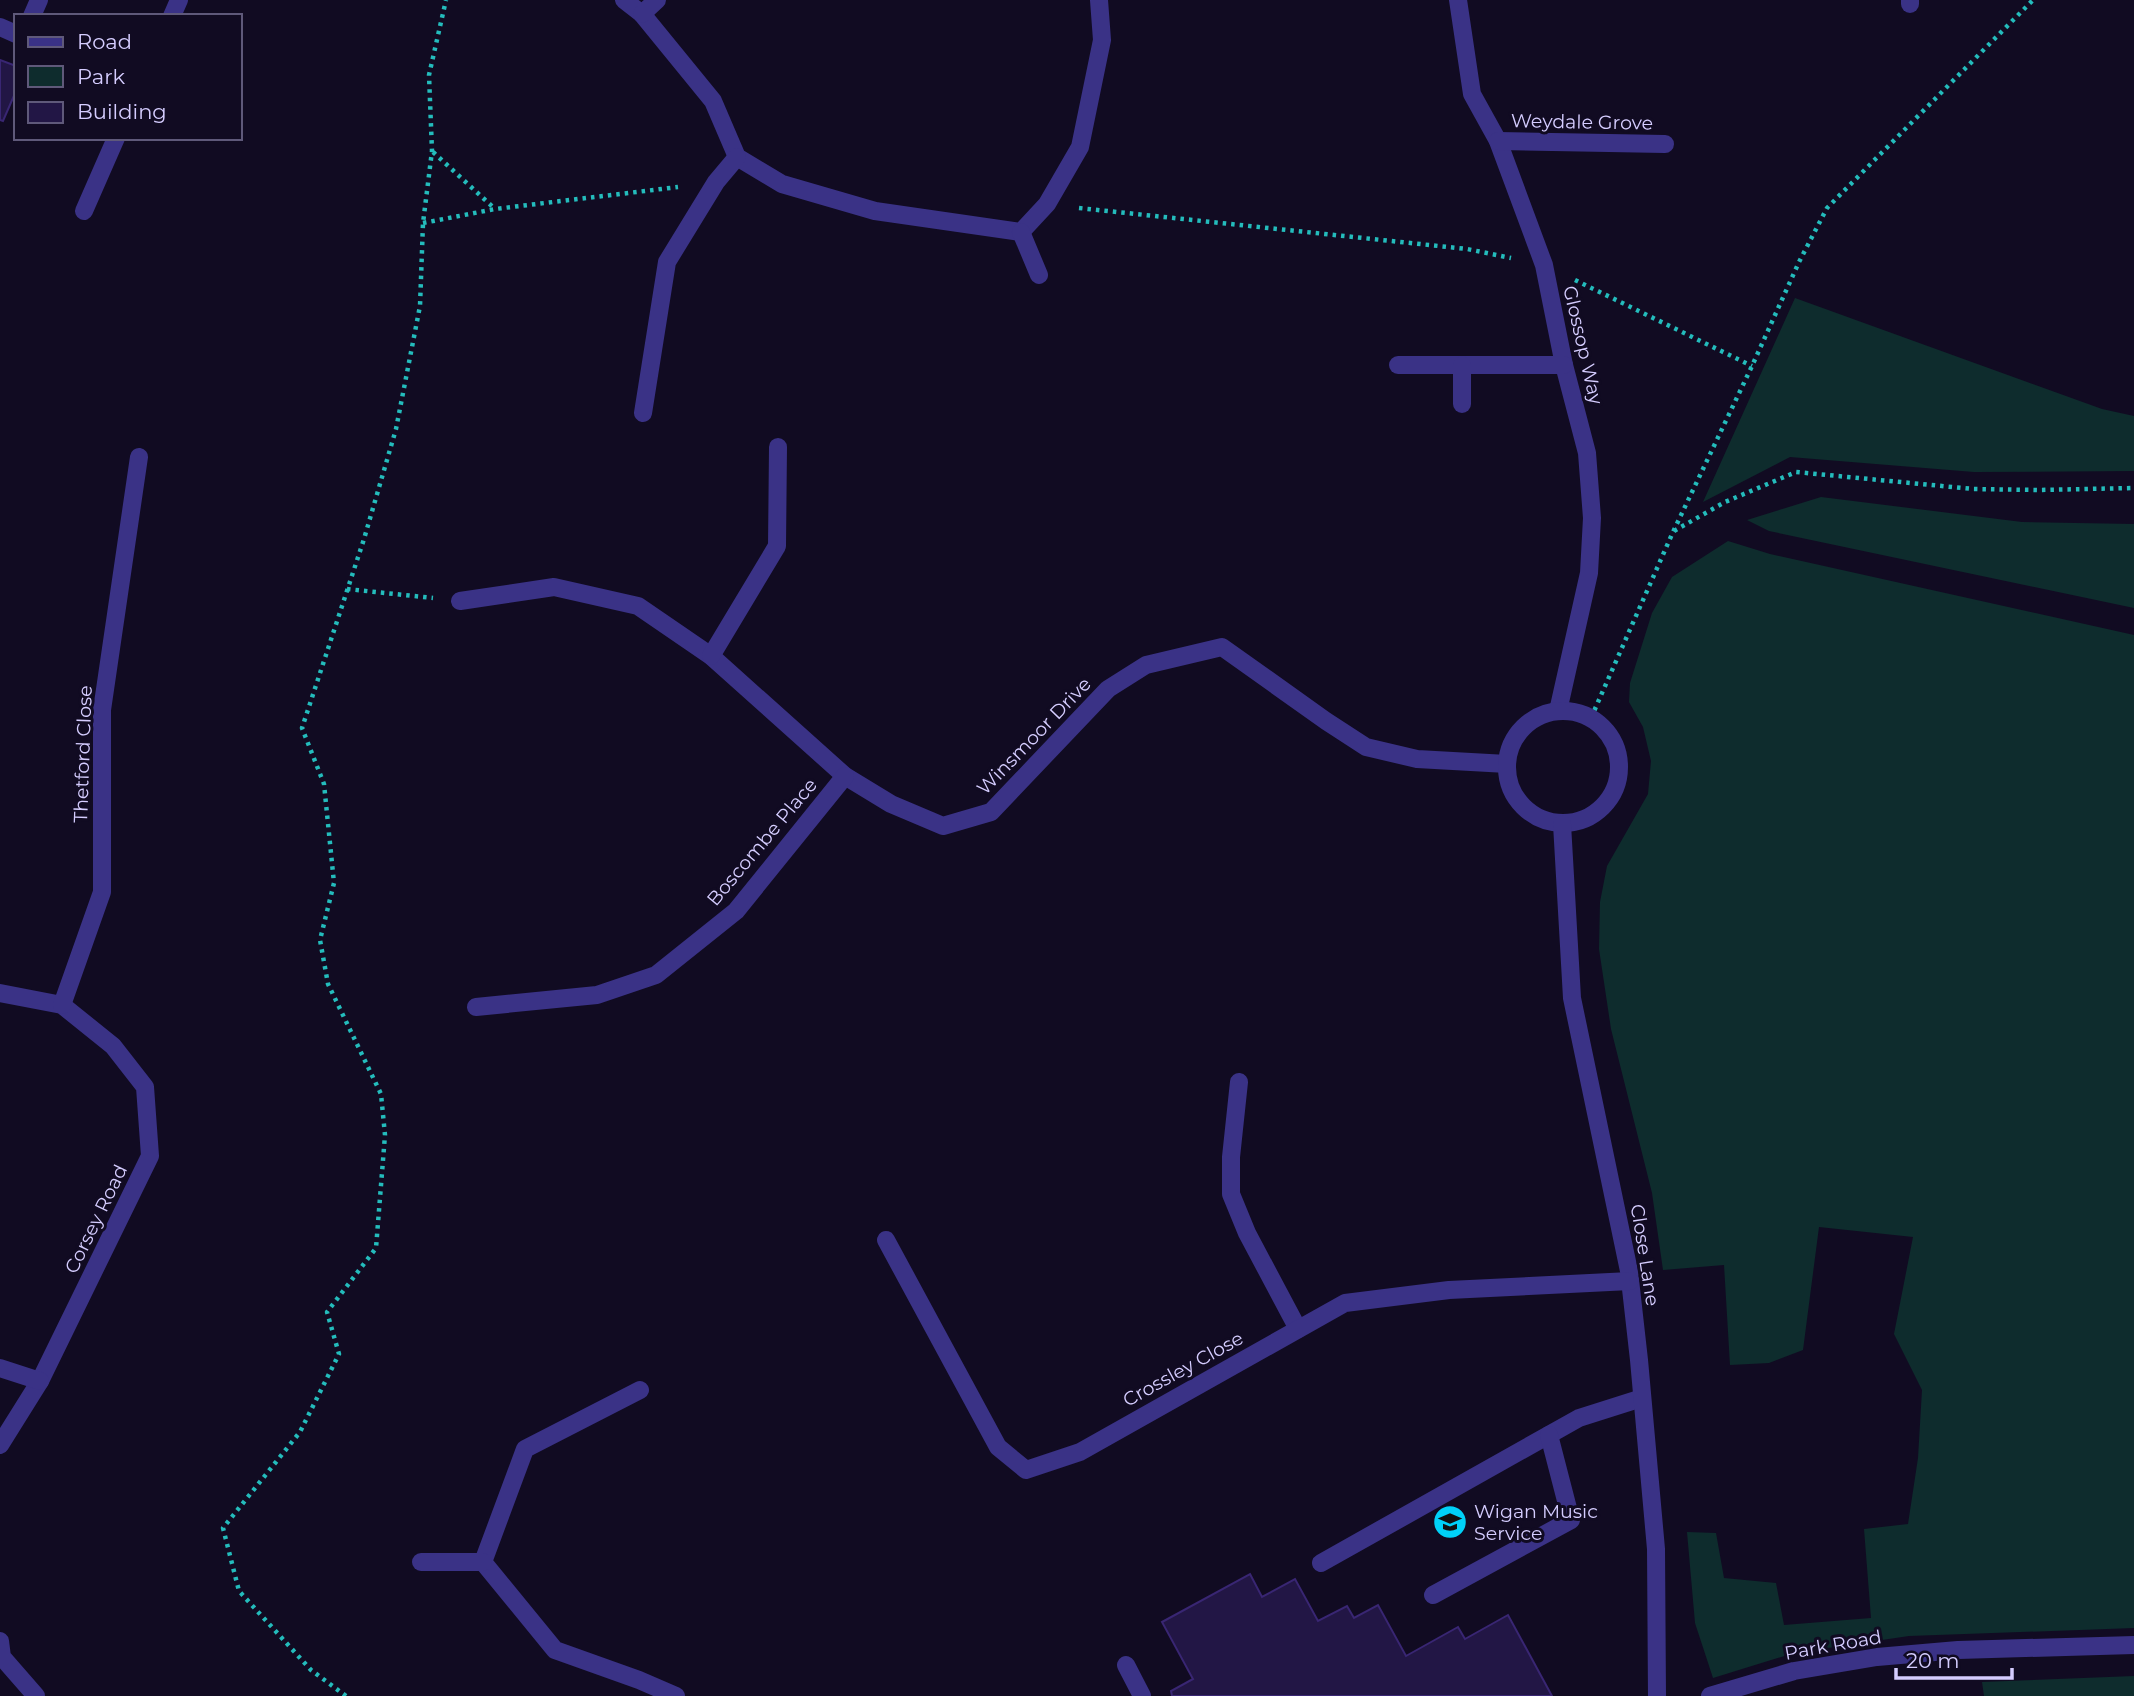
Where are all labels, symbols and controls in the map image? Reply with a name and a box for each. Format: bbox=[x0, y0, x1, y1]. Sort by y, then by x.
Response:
legend bbox=[14, 14, 242, 140]
text: Road bbox=[77, 29, 132, 54]
text: Park bbox=[77, 64, 125, 89]
text: Building bbox=[77, 99, 167, 124]
street label: Weydale Grove bbox=[1511, 109, 1653, 135]
street label: Glossop Way bbox=[1558, 283, 1608, 407]
street label: Winsmoor Drive bbox=[972, 672, 1096, 800]
street label: Thetford Close bbox=[69, 685, 97, 823]
street label: Boscombe Place bbox=[702, 774, 822, 910]
street label: Corsey Road bbox=[60, 1161, 132, 1277]
street label: Close Lane bbox=[1626, 1202, 1664, 1308]
street label: Crossley Close bbox=[1119, 1326, 1247, 1412]
place label: Wigan Music Service bbox=[1474, 1500, 1598, 1545]
school or university icon: Wigan Music Service bbox=[1431, 1503, 1469, 1541]
street label: Park Road bbox=[1783, 1625, 1883, 1665]
scale bar bbox=[1896, 1636, 2011, 1680]
text: 20 m bbox=[1906, 1648, 1960, 1673]

